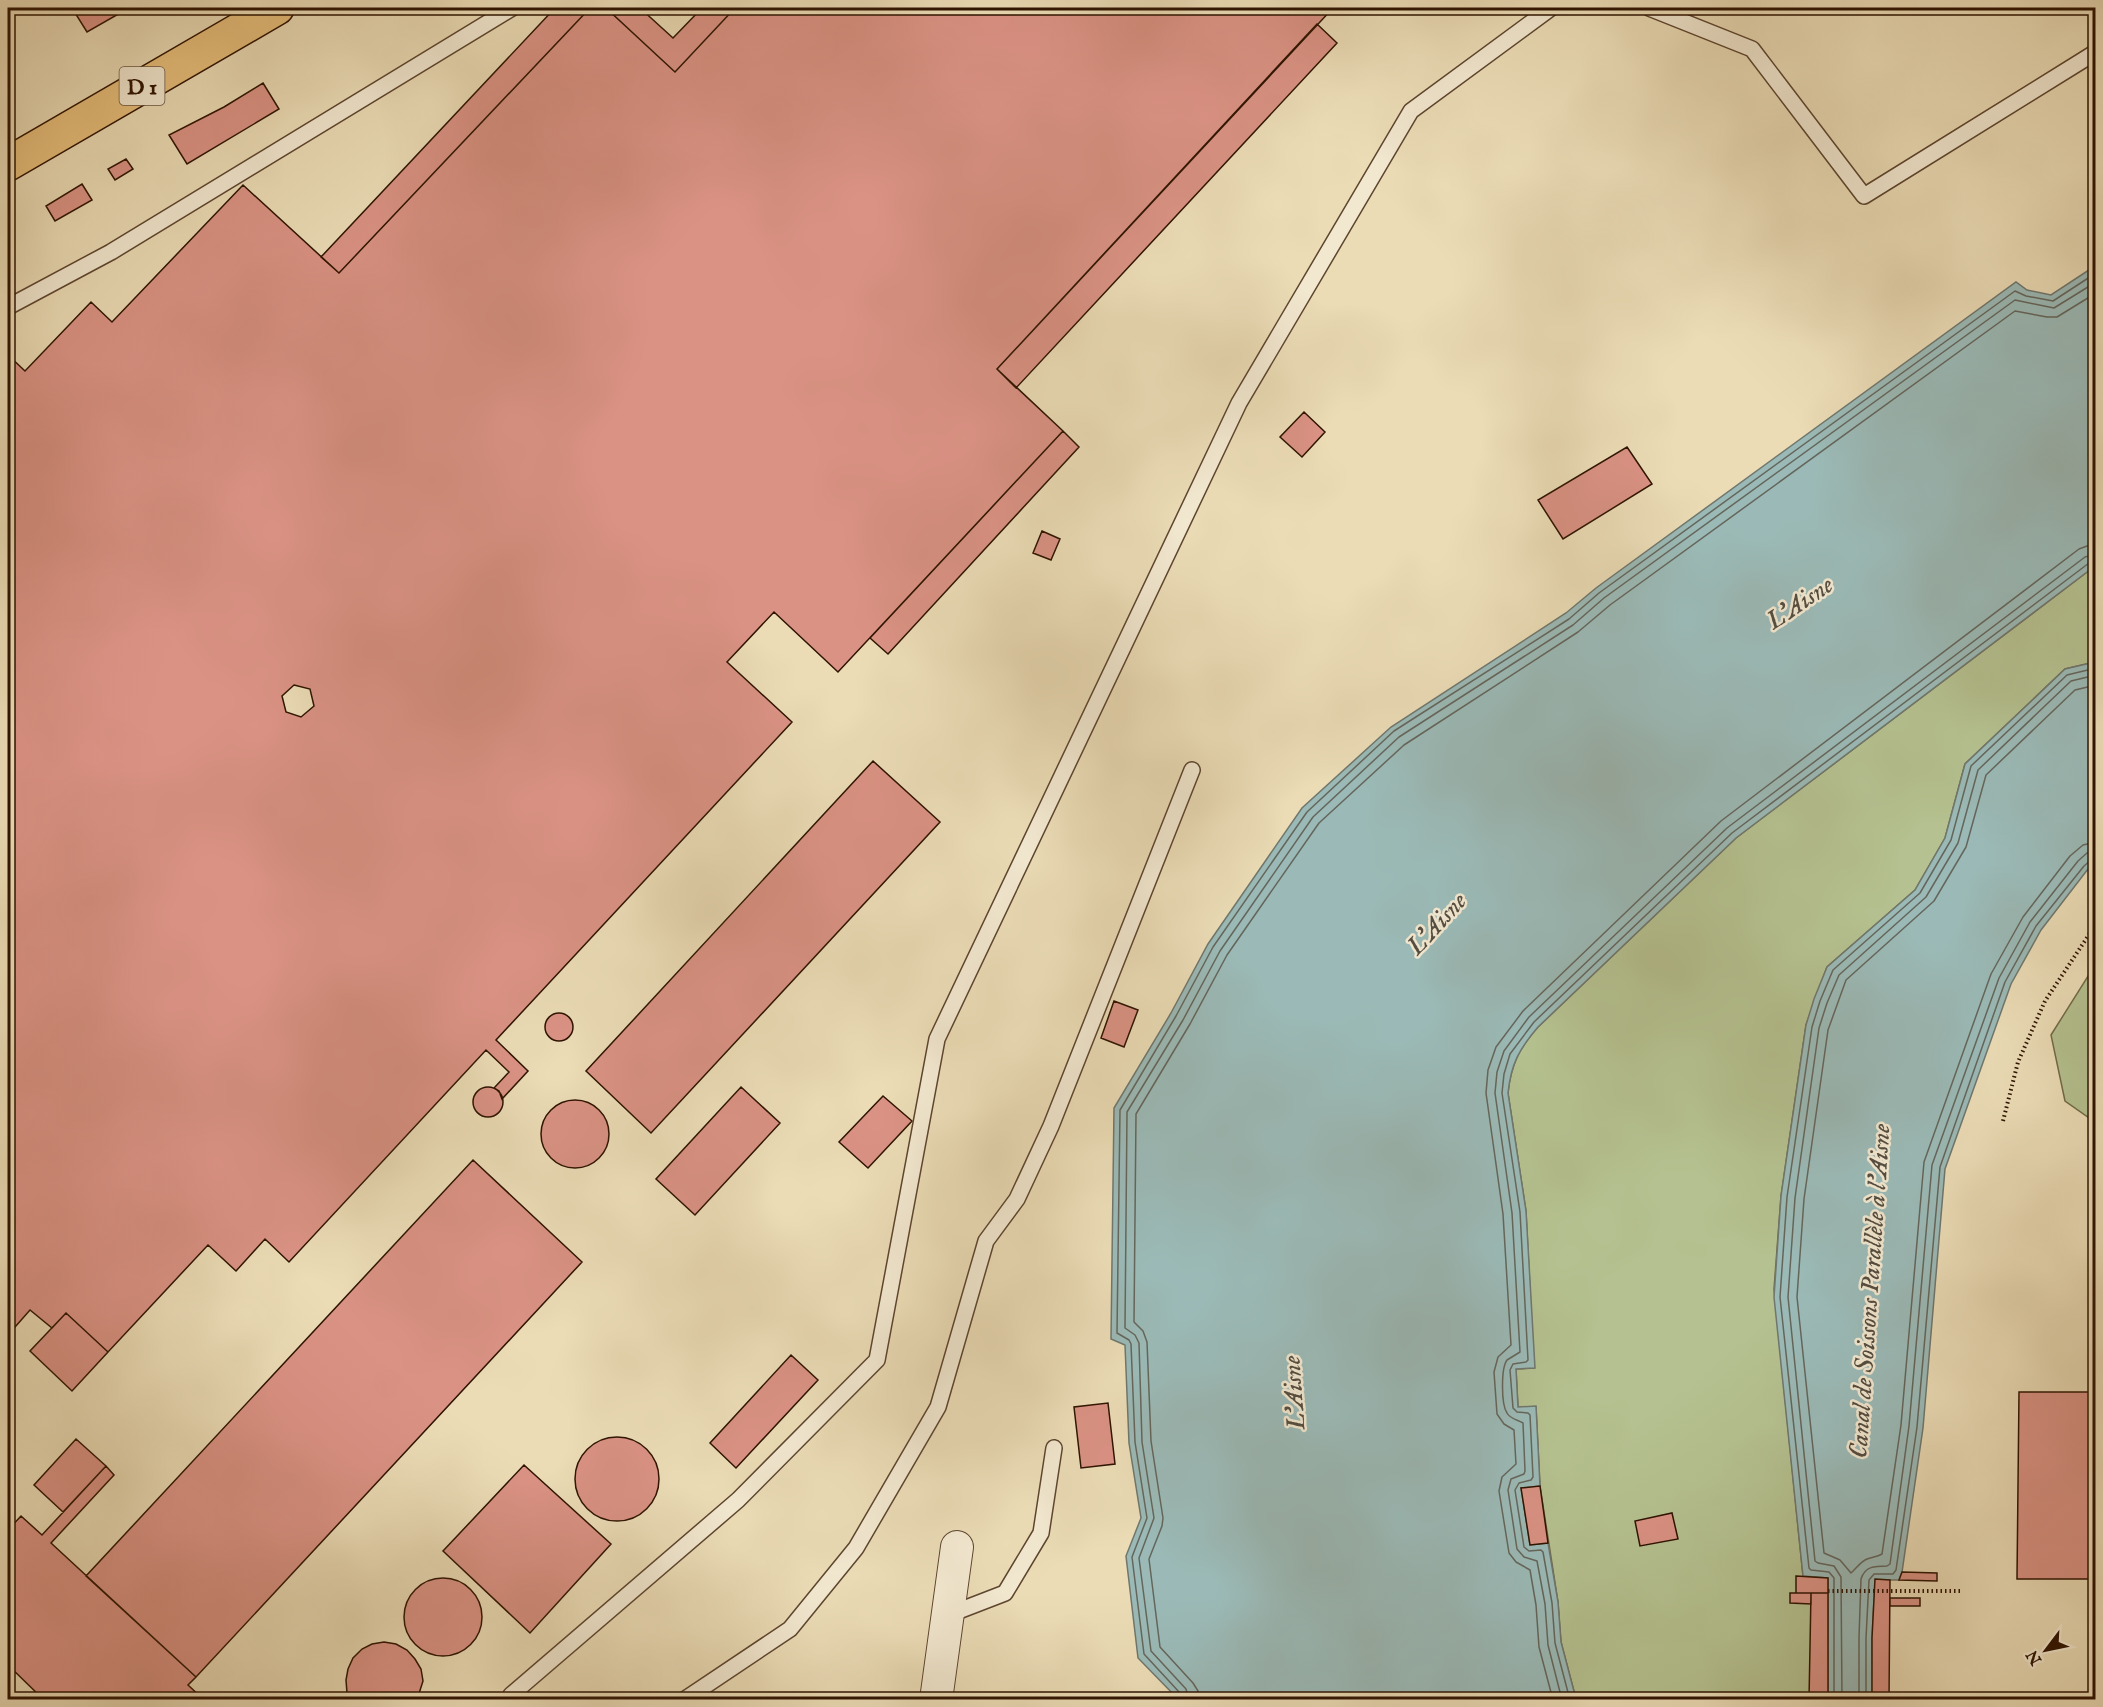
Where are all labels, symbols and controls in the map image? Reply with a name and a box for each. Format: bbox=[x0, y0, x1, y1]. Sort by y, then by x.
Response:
road number: D 1 bbox=[120, 67, 164, 105]
water label: L'Aisne bbox=[1759, 569, 1840, 638]
water label: L'Aisne bbox=[1399, 885, 1475, 963]
water label: Canal de Soissons Parallèle à l'Aisne bbox=[1842, 1122, 1899, 1459]
water label: L'Aisne bbox=[1275, 1354, 1314, 1432]
north arrow bbox=[2016, 1620, 2076, 1680]
text: N bbox=[2023, 1646, 2048, 1669]

